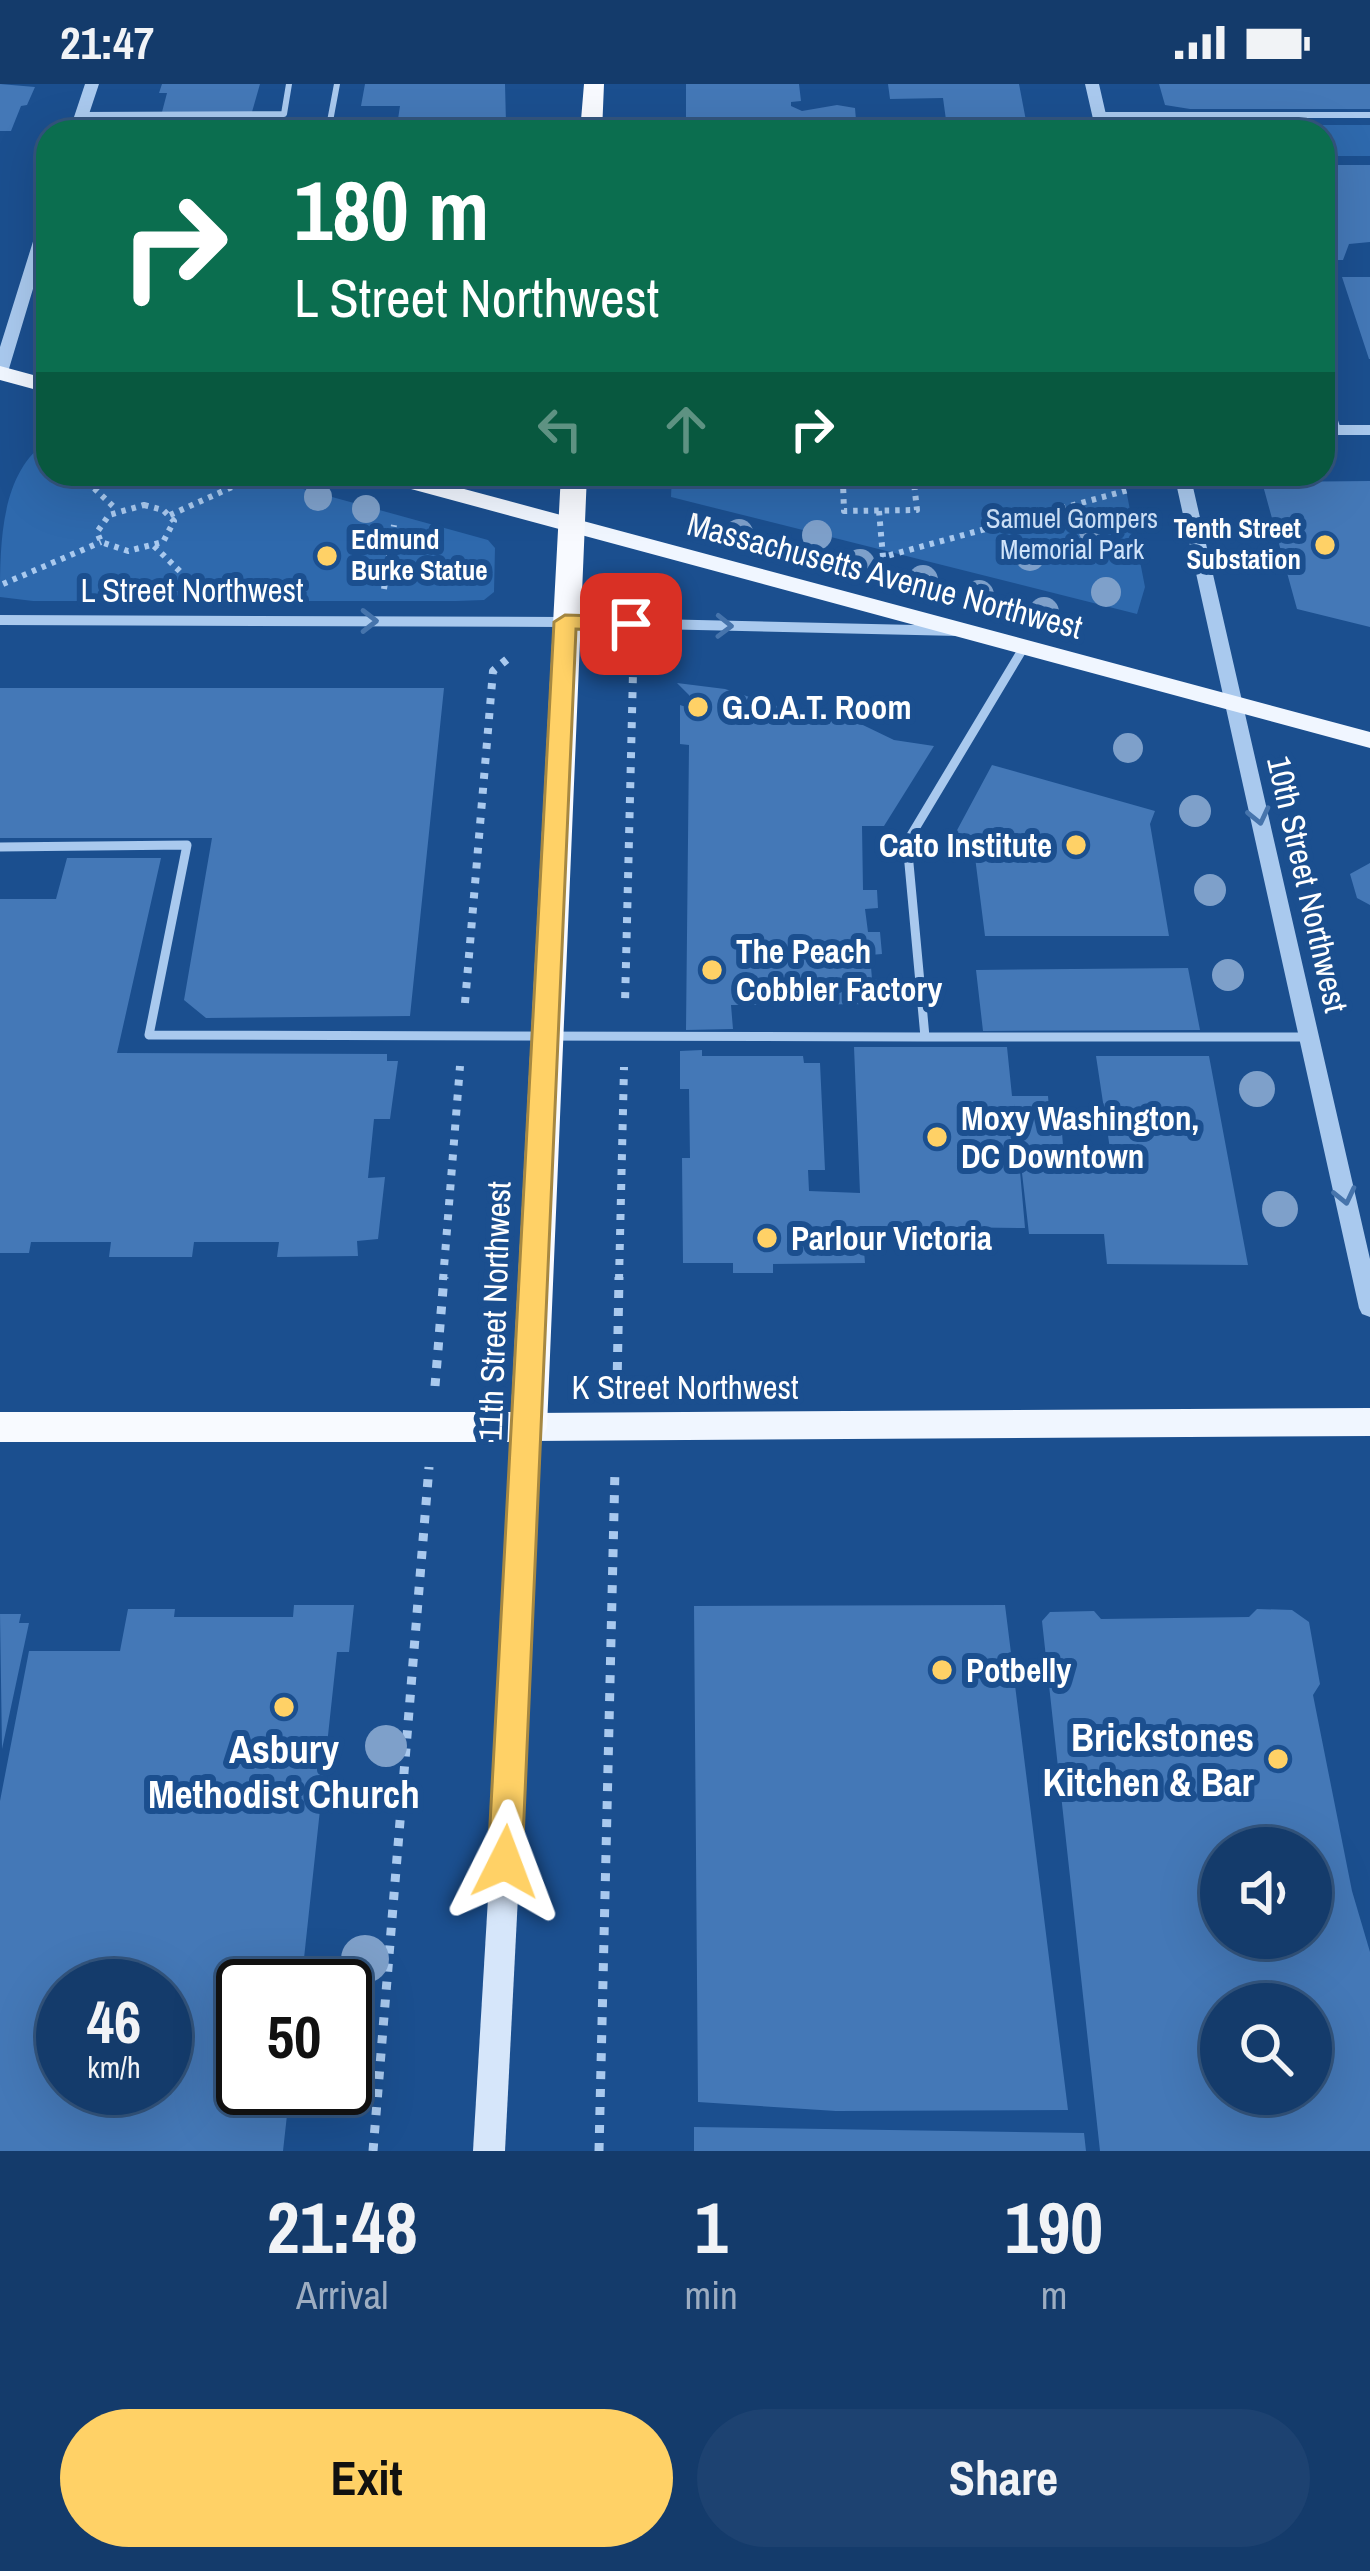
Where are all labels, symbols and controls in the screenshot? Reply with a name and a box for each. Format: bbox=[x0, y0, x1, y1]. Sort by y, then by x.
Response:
text: 21:47 bbox=[60, 12, 154, 73]
text: 180 m bbox=[294, 153, 489, 266]
icon: right bbox=[96, 168, 252, 324]
text: L Street Northwest bbox=[294, 261, 659, 334]
icon: left bbox=[527, 396, 593, 462]
icon: ahead bbox=[653, 396, 719, 462]
icon: right bbox=[779, 396, 845, 462]
park label: Samuel Gompers Memorial Park bbox=[986, 500, 1158, 567]
street label: Massachusetts Avenue Northwest bbox=[683, 501, 1087, 649]
place label: Tenth Street Substation bbox=[1173, 510, 1301, 577]
place label: Edmund Burke Statue bbox=[351, 521, 488, 588]
marker: Tenth Street Substation bbox=[1312, 532, 1338, 558]
marker: Edmund Burke Statue bbox=[314, 543, 340, 569]
street label: L Street Northwest bbox=[80, 568, 304, 612]
pin bbox=[580, 573, 682, 675]
icon: arrive bbox=[598, 591, 664, 657]
one-way arrow bbox=[361, 608, 379, 634]
one-way arrow bbox=[715, 613, 734, 639]
place label: G.O.A.T. Room bbox=[722, 685, 911, 729]
marker: G.O.A.T. Room bbox=[685, 694, 711, 720]
street label: 10th Street Northwest bbox=[1257, 752, 1359, 1016]
one-way arrow bbox=[1245, 805, 1270, 825]
place label: Cato Institute bbox=[879, 823, 1052, 867]
marker: Cato Institute bbox=[1063, 832, 1089, 858]
place label: The Peach Cobbler Factory bbox=[736, 929, 942, 1011]
marker: The Peach Cobbler Factory bbox=[699, 957, 725, 983]
place label: Moxy Washington, DC Downtown bbox=[961, 1096, 1199, 1178]
marker: Moxy Washington, DC Downtown bbox=[924, 1124, 950, 1150]
street label: 11th Street Northwest bbox=[467, 1180, 521, 1442]
one-way arrow bbox=[1331, 1186, 1356, 1206]
place label: Parlour Victoria bbox=[791, 1216, 992, 1260]
marker: Parlour Victoria bbox=[754, 1225, 780, 1251]
street label: K Street Northwest bbox=[571, 1365, 799, 1409]
place label: Potbelly bbox=[966, 1648, 1071, 1692]
marker: Potbelly bbox=[929, 1657, 955, 1683]
marker: Asbury Methodist Church bbox=[271, 1694, 297, 1720]
place label: Brickstones Kitchen & Bar bbox=[1043, 1711, 1255, 1808]
place label: Asbury Methodist Church bbox=[148, 1723, 420, 1820]
marker: Brickstones Kitchen & Bar bbox=[1265, 1746, 1291, 1772]
position arrow bbox=[442, 1799, 568, 1925]
map controls bbox=[1200, 1827, 1332, 2115]
button: sound bbox=[1200, 1827, 1332, 1959]
speed limit sign: 50 bbox=[216, 1959, 372, 2115]
text: 46 bbox=[87, 1981, 141, 2062]
button: search bbox=[1200, 1983, 1332, 2115]
text: km/h bbox=[87, 2047, 141, 2087]
text: 21:48 bbox=[267, 2178, 418, 2275]
text: 1 bbox=[695, 2178, 728, 2275]
text: 190 bbox=[1005, 2178, 1103, 2275]
text: Arrival bbox=[296, 2269, 388, 2321]
text: min bbox=[685, 2269, 738, 2321]
text: m bbox=[1041, 2269, 1067, 2321]
button: Exit bbox=[60, 2409, 673, 2547]
button: Share bbox=[697, 2409, 1310, 2547]

